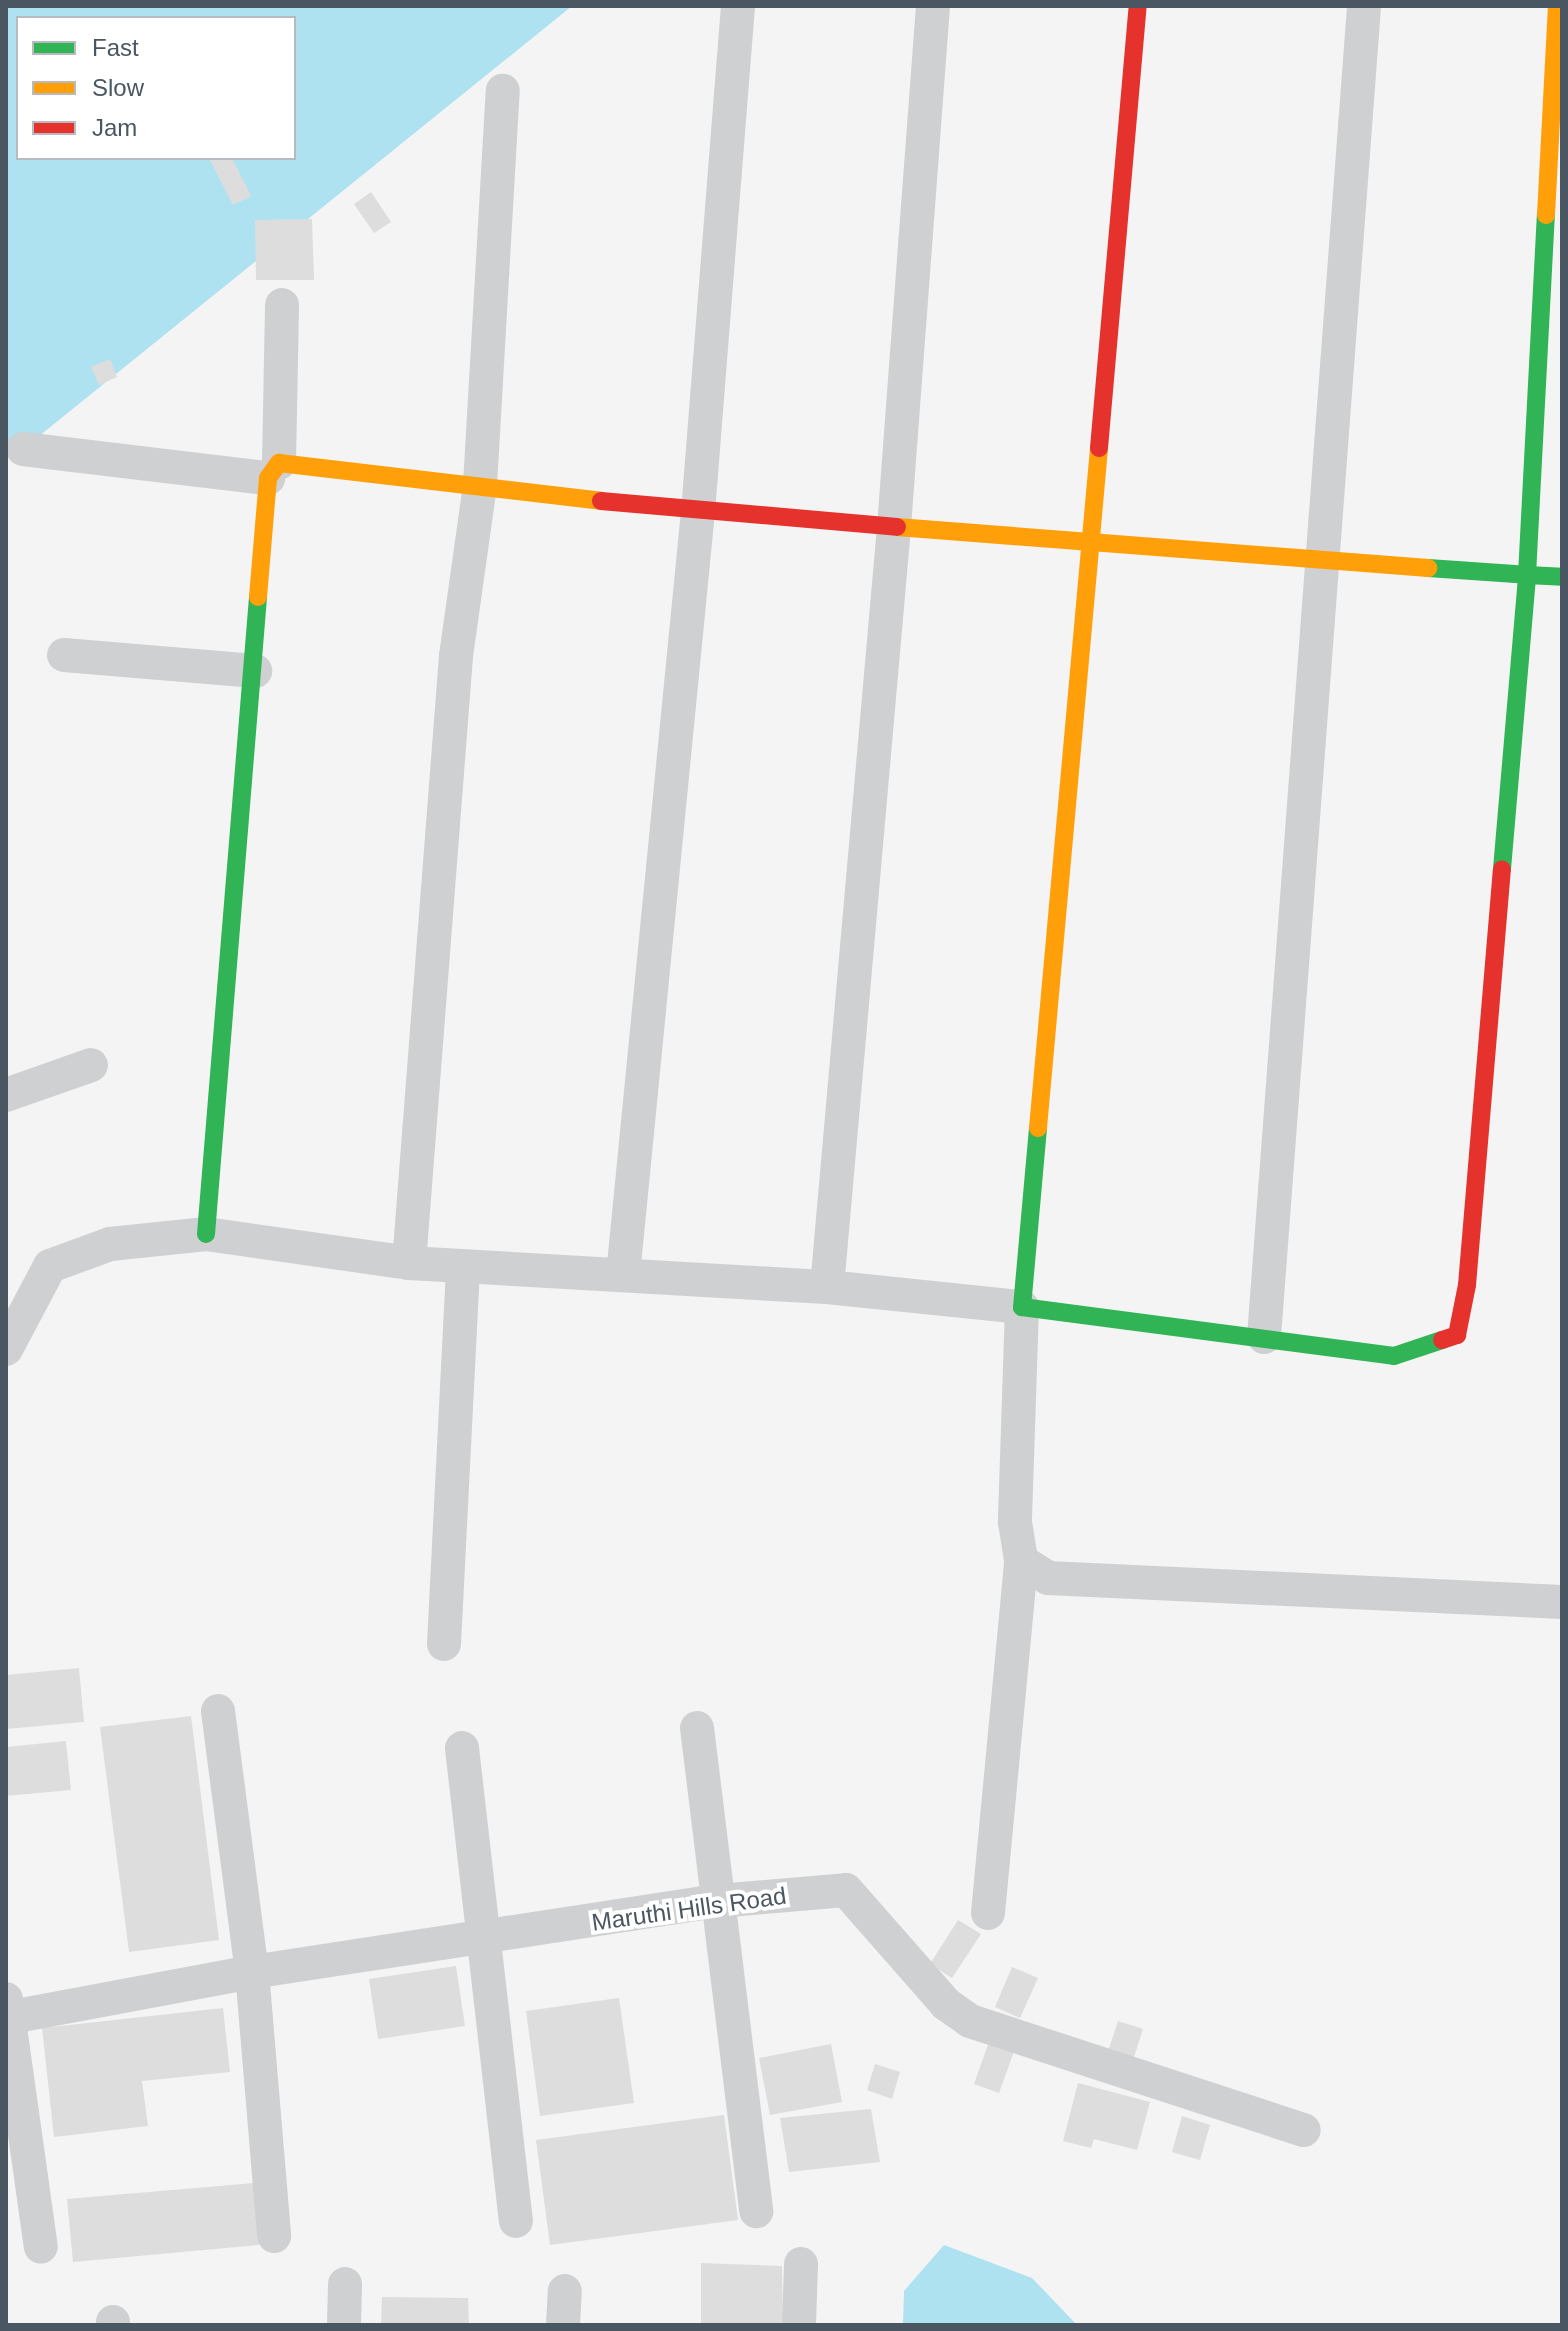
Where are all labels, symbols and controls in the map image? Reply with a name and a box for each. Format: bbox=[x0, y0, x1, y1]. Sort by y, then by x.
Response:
legend bbox=[16, 16, 296, 160]
text: Fast bbox=[92, 34, 139, 61]
text: Slow bbox=[92, 74, 144, 101]
text: Jam bbox=[92, 114, 137, 141]
street label: Maruthi Hills Road bbox=[590, 1881, 788, 1937]

